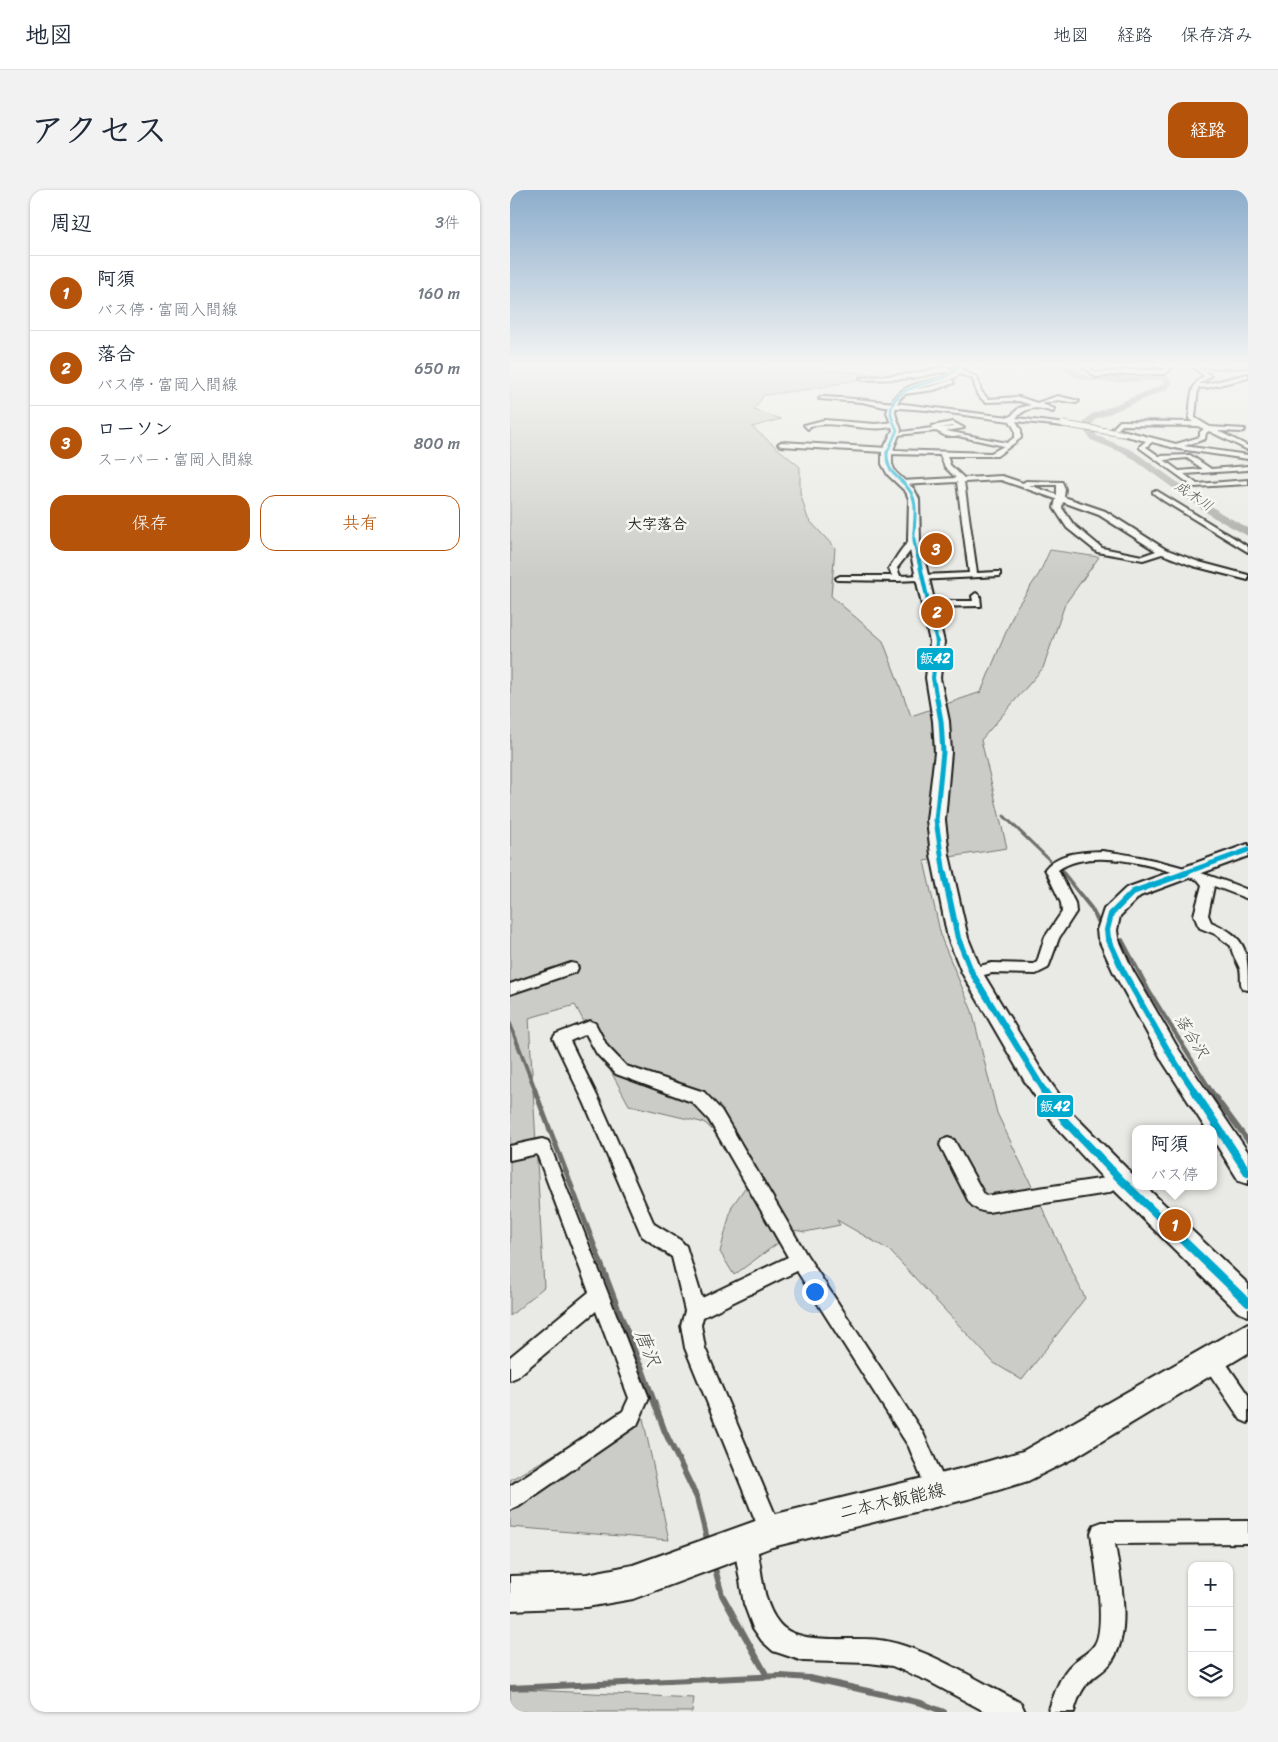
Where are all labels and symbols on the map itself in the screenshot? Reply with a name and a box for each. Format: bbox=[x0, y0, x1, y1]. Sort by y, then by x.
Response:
water label: 成木川 bbox=[1170, 474, 1218, 518]
district label: 大字落合 bbox=[627, 511, 687, 537]
pin: 3 bbox=[920, 530, 952, 568]
pin: 2 bbox=[921, 593, 953, 631]
text: 飯42 bbox=[920, 646, 951, 671]
line badge: 飯42 bbox=[916, 647, 954, 671]
water label: 落合沢 bbox=[1167, 1008, 1218, 1065]
line badge: 飯42 bbox=[1036, 1094, 1074, 1118]
text: 飯42 bbox=[1040, 1094, 1071, 1119]
pin: 1 bbox=[1159, 1206, 1191, 1244]
your location bbox=[802, 1279, 828, 1305]
water label: 唐沢 bbox=[626, 1324, 671, 1373]
street label: 二本木飯能線 bbox=[836, 1473, 948, 1529]

